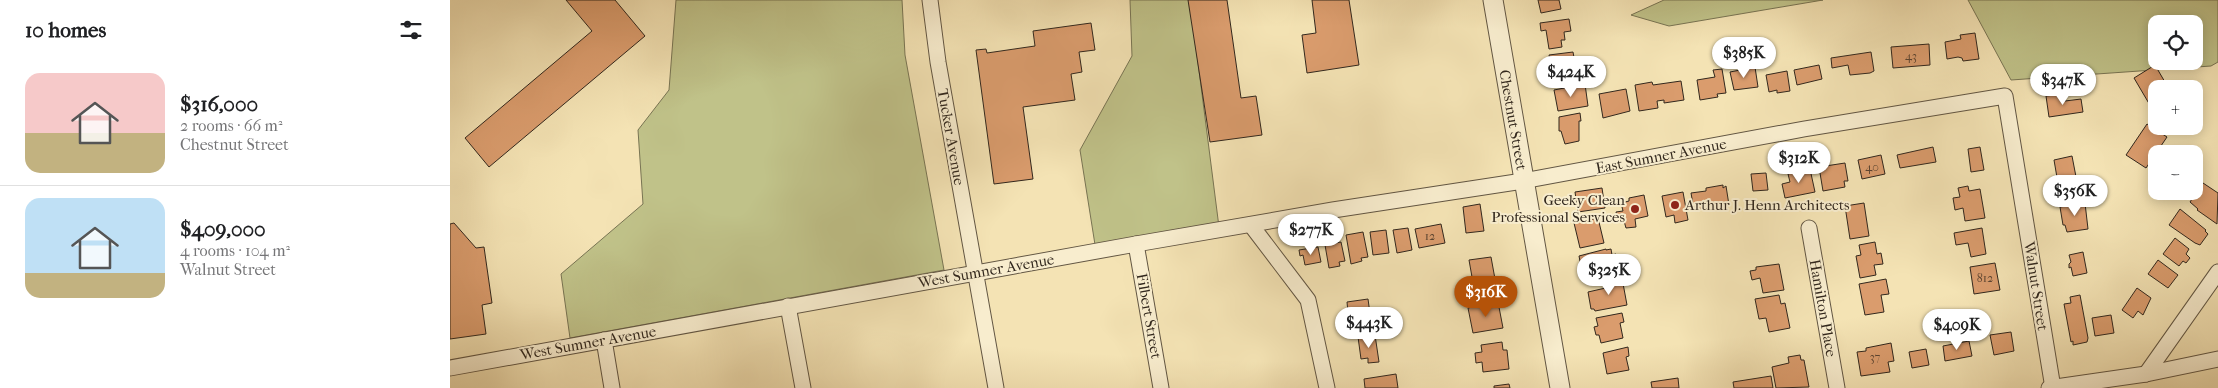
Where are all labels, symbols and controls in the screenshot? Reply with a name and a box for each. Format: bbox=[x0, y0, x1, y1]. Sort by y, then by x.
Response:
map controls bbox=[2148, 15, 2203, 200]
button: locate bbox=[2148, 15, 2203, 70]
icon: filters bbox=[397, 16, 425, 44]
text: 10 homes bbox=[25, 18, 106, 42]
pin: $385K bbox=[1709, 36, 1779, 79]
text: $385K bbox=[1723, 43, 1765, 62]
house number: 43 bbox=[1905, 49, 1917, 63]
pin: $424K bbox=[1536, 56, 1606, 98]
text: $424K bbox=[1547, 62, 1595, 81]
pin: $347K bbox=[2028, 64, 2098, 106]
street label: Chestnut Street bbox=[1495, 68, 1531, 172]
text: $347K bbox=[2041, 70, 2085, 89]
button: + bbox=[2148, 80, 2203, 135]
street label: Tucker Avenue bbox=[934, 87, 968, 187]
text: $316,000 bbox=[180, 92, 258, 116]
icon: home bbox=[65, 93, 125, 153]
text: 2 rooms · 66 m² bbox=[180, 116, 282, 135]
street label: East Sumner Avenue bbox=[1594, 134, 1729, 178]
text: Chestnut Street bbox=[180, 135, 289, 154]
pin: $312K bbox=[1764, 142, 1834, 184]
button: − bbox=[2148, 145, 2203, 200]
text: $312K bbox=[1779, 148, 1819, 167]
house number: 40 bbox=[1865, 160, 1879, 174]
pin: $356K bbox=[2040, 174, 2110, 217]
text: $356K bbox=[2054, 181, 2096, 200]
place label: Geeky Clean Professional Services bbox=[1491, 191, 1625, 226]
place label: Arthur J. Henn Architects bbox=[1684, 196, 1850, 214]
marker: Arthur J. Henn Architects bbox=[1669, 199, 1681, 211]
marker: Geeky Clean Professional Services bbox=[1629, 203, 1641, 215]
pin: $277K bbox=[1276, 214, 1346, 256]
text: $409,000 bbox=[180, 217, 266, 241]
icon: home bbox=[65, 218, 125, 278]
text: $277K bbox=[1289, 220, 1333, 239]
house number: 12 bbox=[1425, 229, 1435, 243]
street label: Walnut Street bbox=[2020, 239, 2052, 332]
text: 4 rooms · 104 m² bbox=[180, 241, 290, 260]
street label: West Sumner Avenue bbox=[916, 250, 1056, 292]
pin: $325K bbox=[1574, 254, 1644, 296]
street label: Hamilton Place bbox=[1806, 258, 1841, 359]
text: Walnut Street bbox=[180, 260, 276, 279]
text: $325K bbox=[1588, 260, 1630, 279]
house number: 812 bbox=[1977, 271, 1993, 285]
street label: Filbert Street bbox=[1133, 272, 1165, 361]
pin: $316K bbox=[1451, 276, 1521, 318]
text: $316K bbox=[1465, 282, 1507, 301]
pin: $443K bbox=[1334, 306, 1404, 349]
pin: $409K bbox=[1922, 308, 1992, 351]
text: $443K bbox=[1346, 313, 1392, 332]
text: $409K bbox=[1933, 315, 1981, 334]
street label: West Sumner Avenue bbox=[518, 322, 658, 364]
house number: 37 bbox=[1870, 350, 1881, 364]

